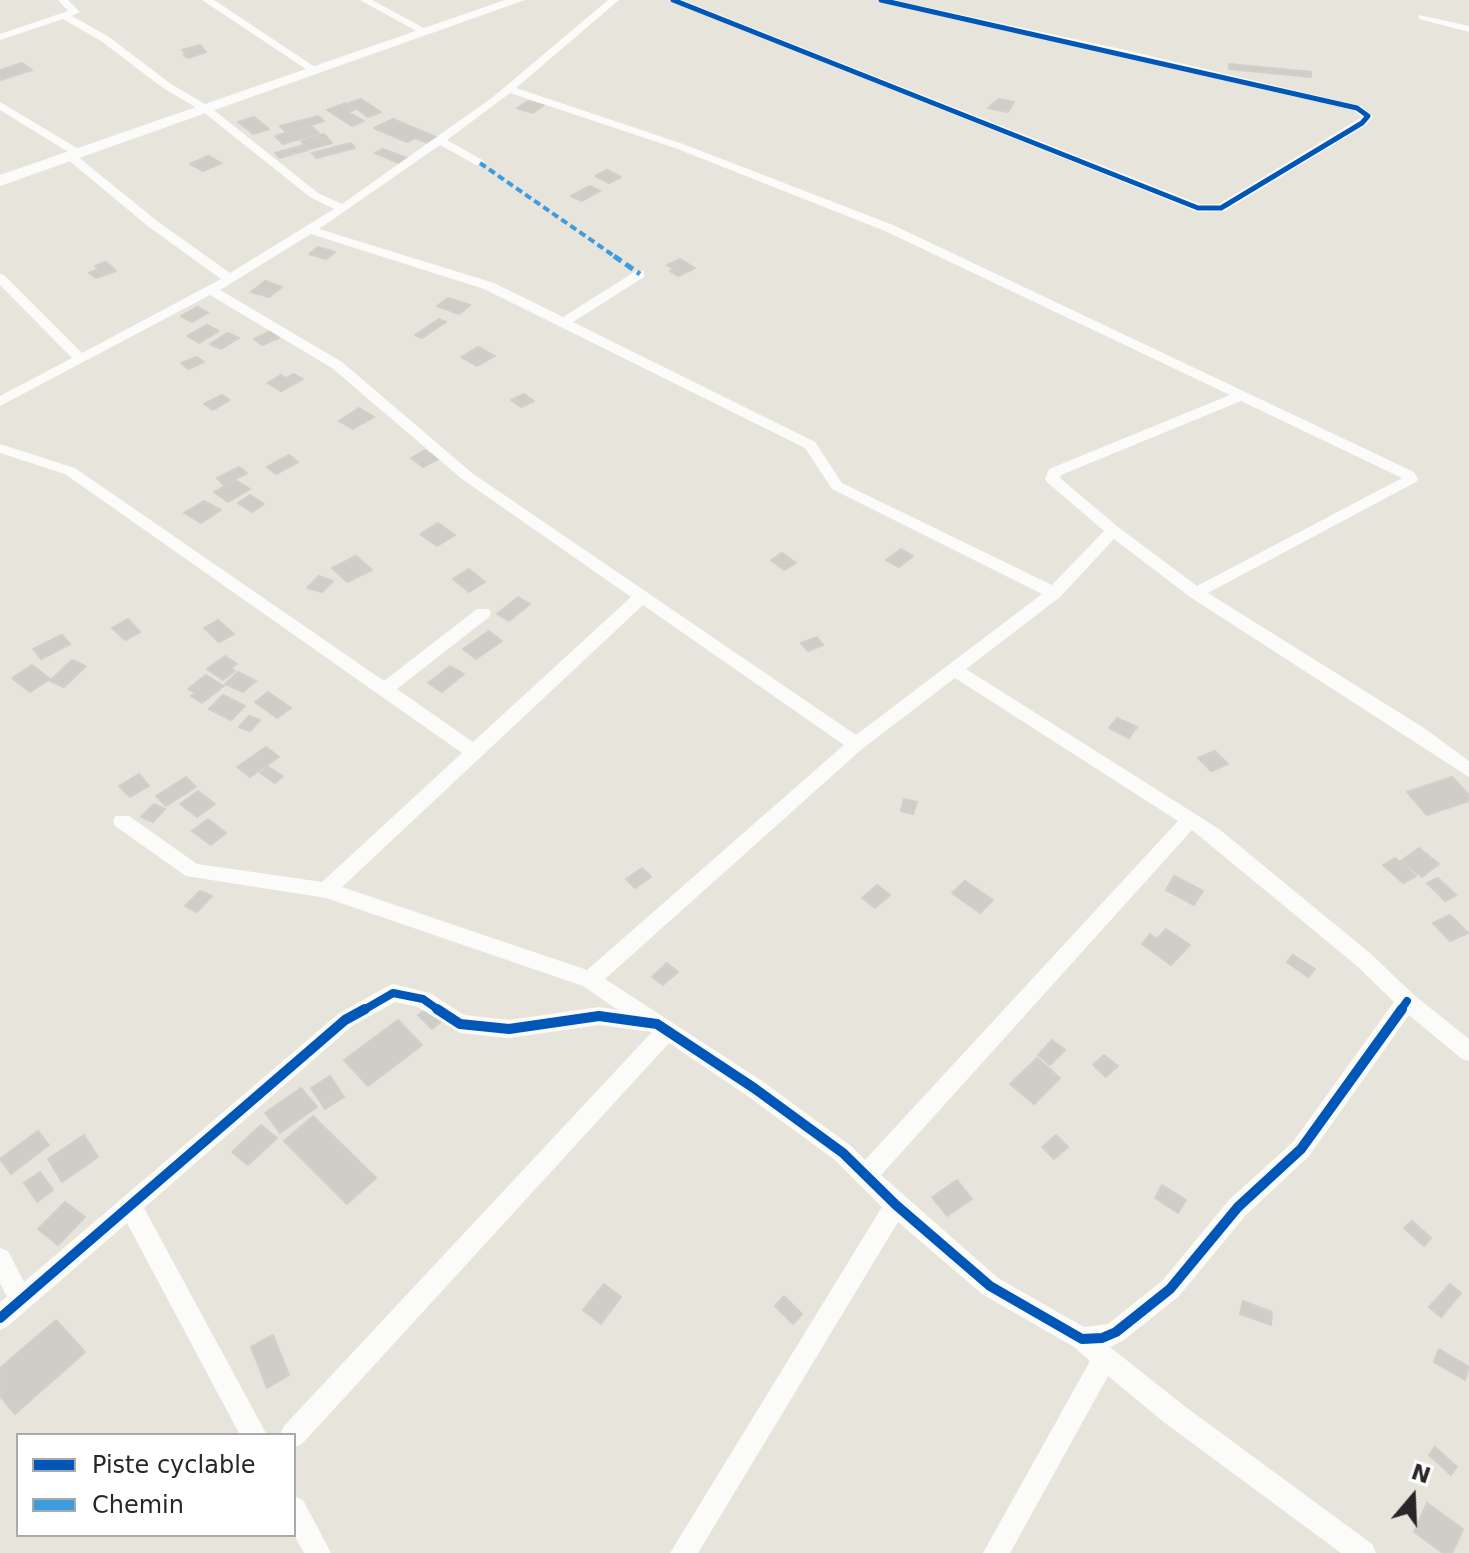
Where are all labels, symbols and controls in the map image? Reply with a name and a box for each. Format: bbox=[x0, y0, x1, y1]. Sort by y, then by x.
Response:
legend bbox=[16, 1433, 296, 1537]
text: Piste cyclable bbox=[92, 1451, 256, 1479]
north arrow bbox=[1373, 1457, 1453, 1537]
text: N bbox=[1408, 1459, 1434, 1489]
text: Chemin bbox=[92, 1491, 184, 1519]

